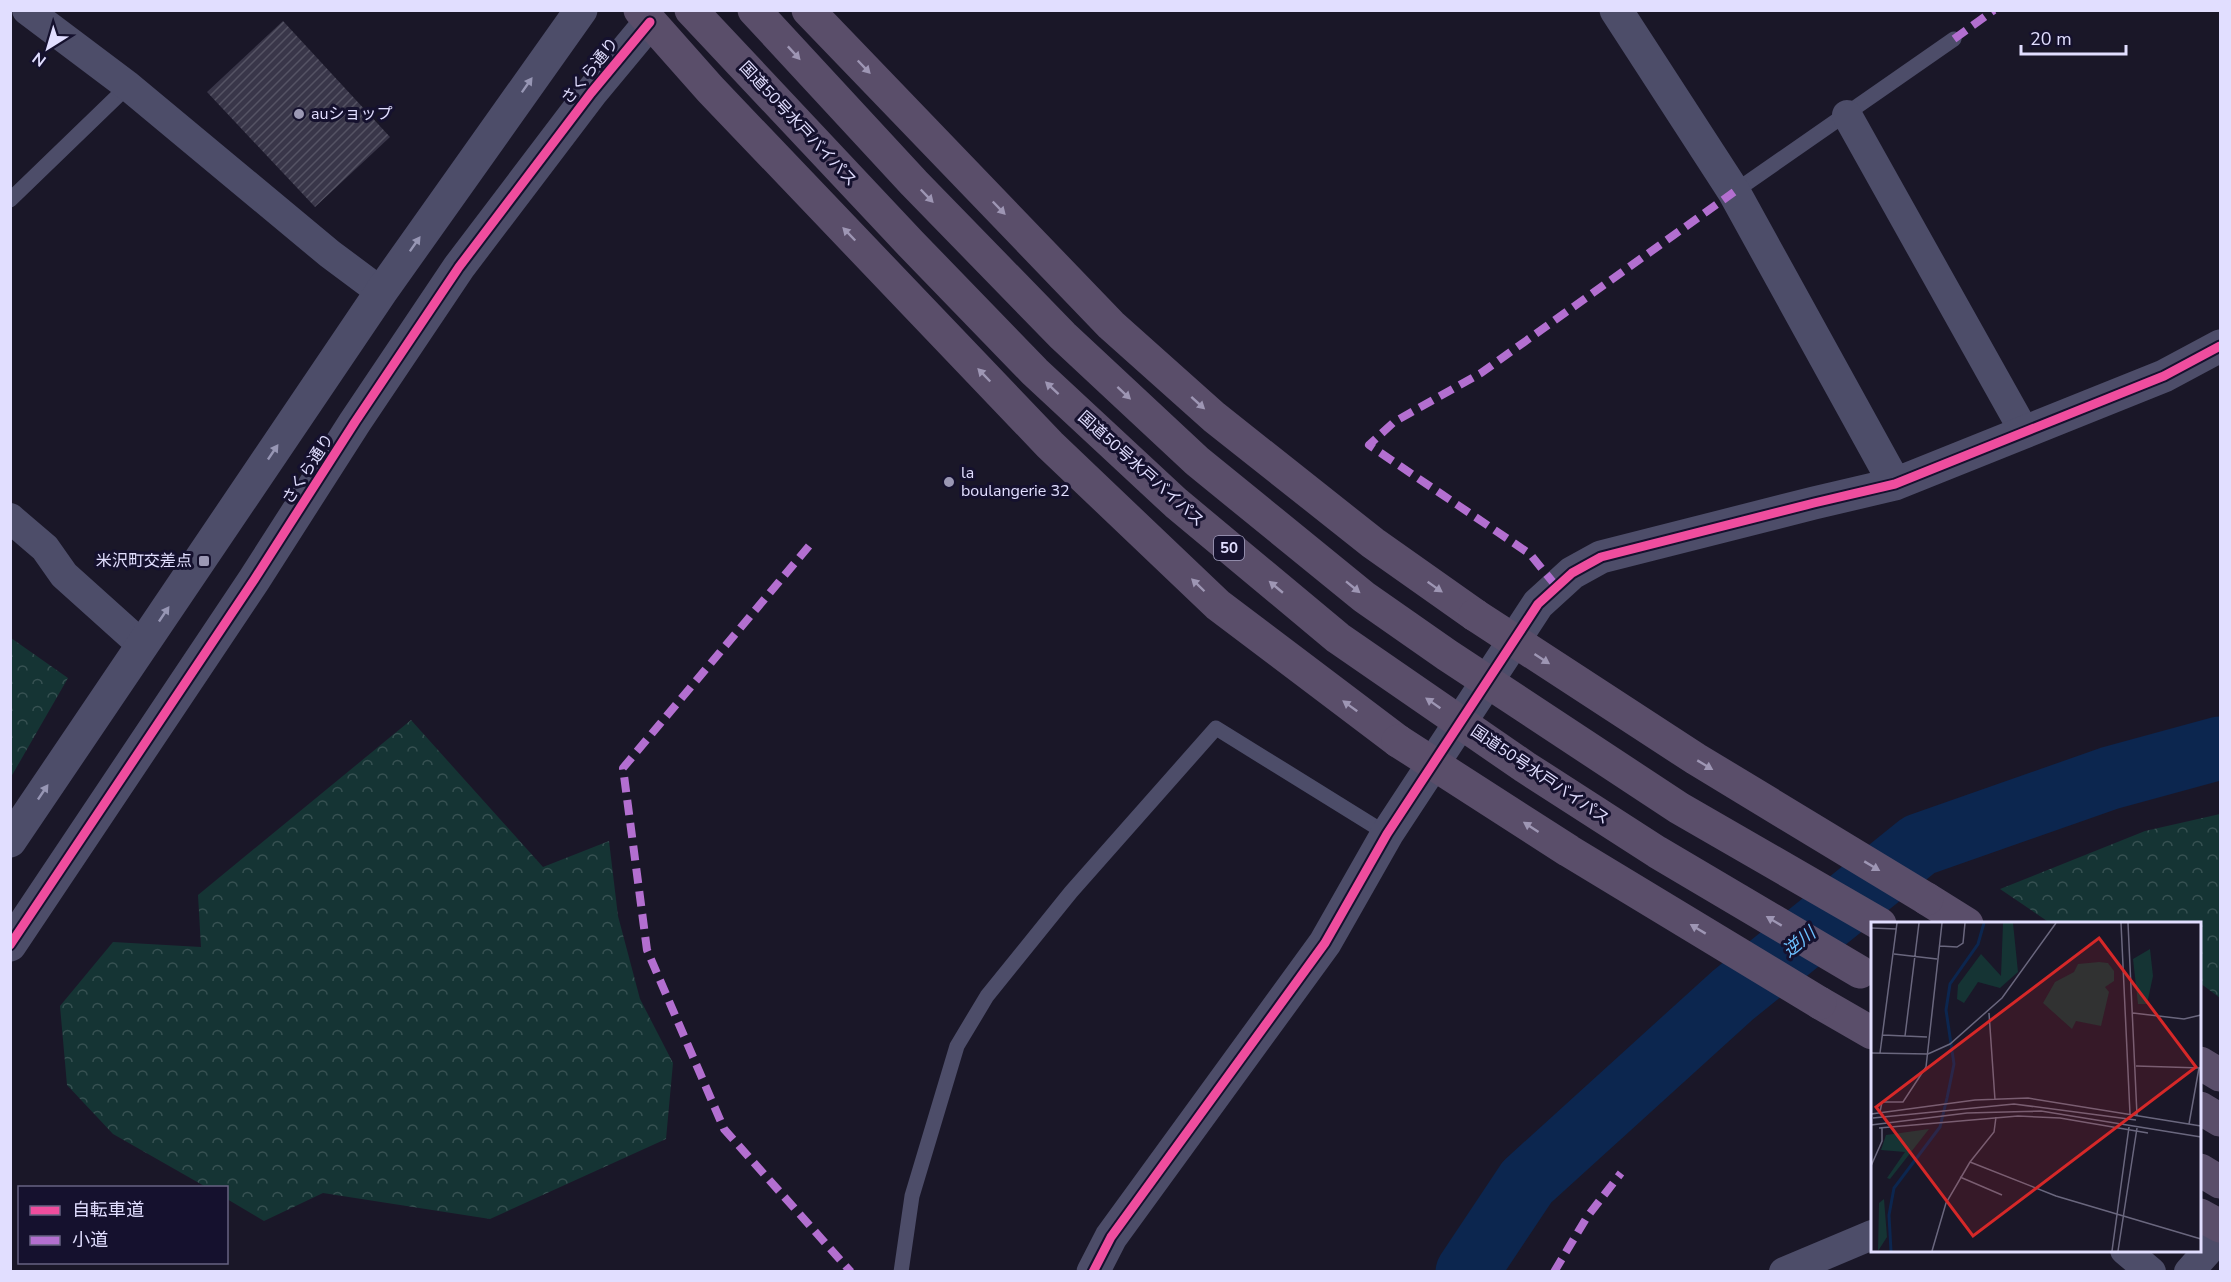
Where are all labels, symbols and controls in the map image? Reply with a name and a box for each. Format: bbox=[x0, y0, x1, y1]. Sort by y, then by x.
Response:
north arrow bbox=[18, 18, 78, 78]
scale bar bbox=[2021, 18, 2126, 56]
text: 20 m bbox=[2030, 27, 2072, 51]
street label: さくら通り bbox=[556, 33, 624, 109]
one-way arrow bbox=[787, 46, 801, 61]
text: N bbox=[28, 47, 51, 72]
street label: 国道50号水戸バイパス bbox=[734, 57, 862, 191]
one-way arrow bbox=[857, 60, 871, 75]
one-way arrow bbox=[521, 77, 533, 93]
place label: auショップ bbox=[311, 103, 392, 125]
marker: auショップ bbox=[292, 107, 306, 121]
one-way arrow bbox=[919, 188, 933, 202]
one-way arrow bbox=[992, 200, 1006, 215]
one-way arrow bbox=[843, 227, 856, 242]
one-way arrow bbox=[409, 237, 421, 253]
one-way arrow bbox=[977, 368, 991, 382]
one-way arrow bbox=[1045, 381, 1060, 395]
one-way arrow bbox=[1116, 386, 1131, 399]
one-way arrow bbox=[1190, 396, 1205, 409]
street label: 国道50号水戸バイパス bbox=[1073, 406, 1209, 532]
street label: さくら通り bbox=[277, 429, 339, 509]
one-way arrow bbox=[267, 444, 278, 460]
place label: la boulangerie 32 bbox=[961, 462, 1070, 502]
marker: la boulangerie 32 bbox=[942, 475, 956, 489]
road number: 50 bbox=[1214, 536, 1244, 560]
place label: 米沢町交差点 bbox=[96, 550, 192, 572]
marker: 米沢町交差点 bbox=[197, 554, 211, 568]
one-way arrow bbox=[1190, 578, 1205, 592]
one-way arrow bbox=[1269, 581, 1284, 594]
one-way arrow bbox=[1345, 581, 1360, 593]
one-way arrow bbox=[1427, 581, 1443, 593]
one-way arrow bbox=[159, 605, 170, 622]
one-way arrow bbox=[1534, 653, 1550, 664]
one-way arrow bbox=[1425, 697, 1441, 709]
one-way arrow bbox=[1343, 700, 1359, 712]
street label: 国道50号水戸バイパス bbox=[1466, 720, 1614, 830]
one-way arrow bbox=[1697, 760, 1713, 771]
one-way arrow bbox=[37, 785, 49, 801]
one-way arrow bbox=[1524, 821, 1540, 833]
one-way arrow bbox=[1864, 861, 1880, 872]
one-way arrow bbox=[1766, 916, 1782, 927]
water label: 逆川 bbox=[1777, 920, 1822, 963]
inset map bbox=[1871, 922, 2201, 1252]
one-way arrow bbox=[1690, 924, 1706, 935]
legend bbox=[18, 1186, 228, 1264]
text: 自転車道 bbox=[72, 1198, 144, 1222]
text: 小道 bbox=[72, 1228, 108, 1252]

